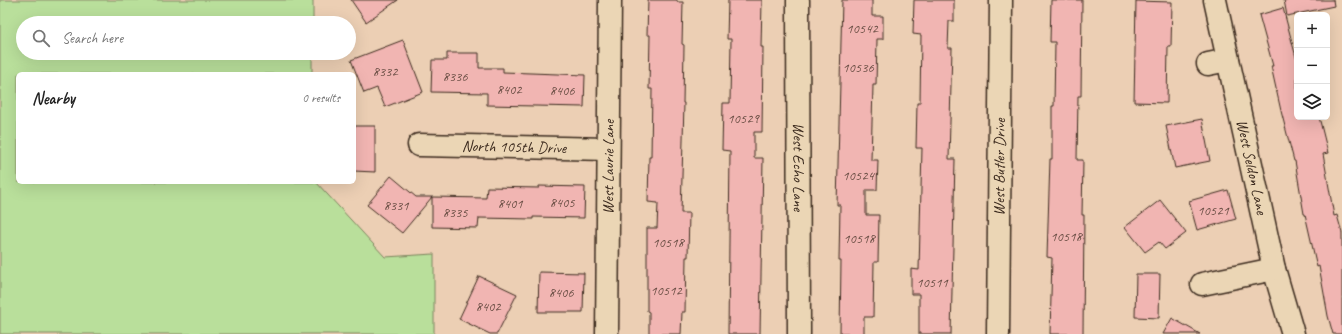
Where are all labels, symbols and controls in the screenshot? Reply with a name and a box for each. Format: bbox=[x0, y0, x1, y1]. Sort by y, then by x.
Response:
map controls bbox=[1294, 12, 1330, 120]
button: + bbox=[1294, 12, 1330, 48]
search box bbox=[16, 16, 356, 60]
house number: 10542 bbox=[846, 20, 879, 37]
icon: search bbox=[30, 27, 52, 49]
text: Search here bbox=[62, 29, 123, 48]
button: − bbox=[1294, 48, 1330, 84]
house number: 10536 bbox=[842, 59, 874, 76]
house number: 8332 bbox=[372, 63, 399, 80]
house number: 8336 bbox=[442, 68, 468, 85]
house number: 8402 bbox=[496, 81, 523, 98]
house number: 8406 bbox=[549, 82, 575, 99]
button: layers bbox=[1294, 84, 1330, 120]
text: Nearby bbox=[32, 88, 75, 109]
text: 0 results bbox=[302, 90, 340, 106]
house number: 10529 bbox=[727, 110, 760, 127]
street label: West Butler Drive bbox=[989, 117, 1010, 216]
street label: West Laurie Lane bbox=[598, 118, 619, 214]
street label: West Seldon Lane bbox=[1232, 118, 1272, 218]
street label: West Echo Lane bbox=[788, 123, 809, 213]
street label: North 105th Drive bbox=[462, 136, 568, 158]
house number: 10524 bbox=[842, 167, 875, 184]
house number: 8405 bbox=[549, 194, 575, 211]
house number: 8401 bbox=[497, 195, 523, 212]
house number: 8331 bbox=[383, 197, 409, 214]
house number: 10521 bbox=[1197, 202, 1229, 219]
house number: 8335 bbox=[442, 204, 468, 221]
house number: 10518 bbox=[1050, 228, 1083, 245]
house number: 10518 bbox=[843, 230, 876, 247]
house number: 10518 bbox=[652, 234, 685, 251]
house number: 10511 bbox=[916, 274, 948, 291]
house number: 10512 bbox=[650, 282, 683, 299]
house number: 8406 bbox=[548, 284, 574, 301]
house number: 8402 bbox=[475, 298, 502, 315]

